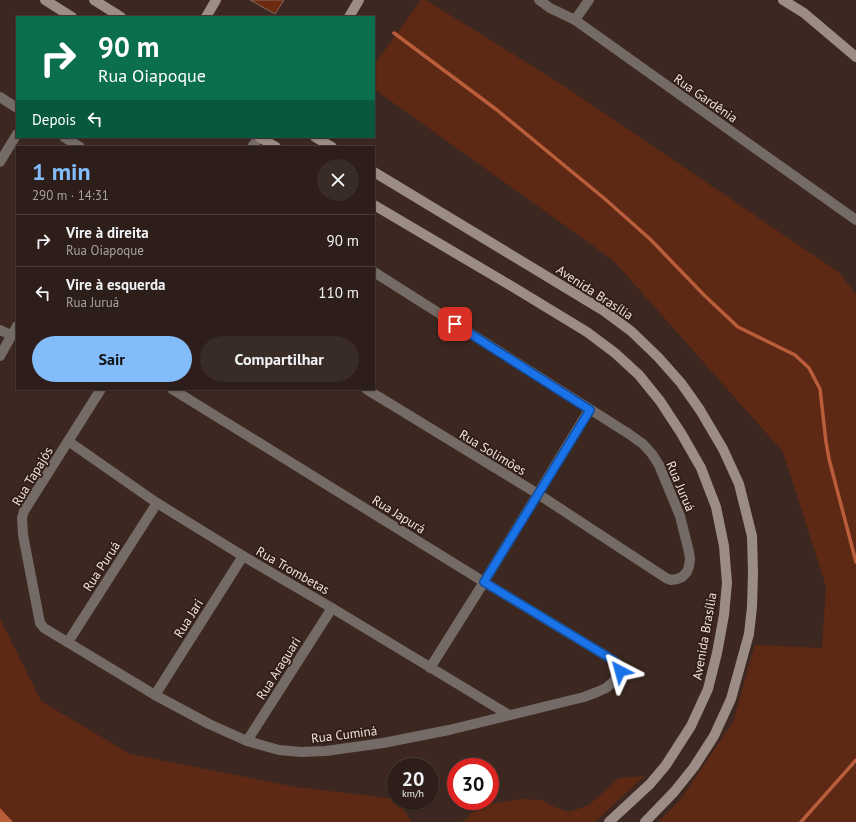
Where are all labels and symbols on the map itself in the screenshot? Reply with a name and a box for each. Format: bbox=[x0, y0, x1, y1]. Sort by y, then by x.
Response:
street label: Rua Gardênia bbox=[671, 70, 741, 127]
street label: Avenida Brasília bbox=[553, 261, 636, 324]
pin bbox=[438, 307, 472, 341]
street label: Rua Solimões bbox=[456, 426, 529, 479]
street label: Rua Tapajós bbox=[8, 444, 57, 509]
street label: Rua Juruá bbox=[662, 458, 699, 514]
street label: Rua Japurá bbox=[369, 491, 429, 537]
street label: Rua Puruá bbox=[79, 538, 124, 594]
street label: Rua Trombetas bbox=[253, 543, 332, 598]
street label: Avenida Brasília bbox=[688, 591, 721, 681]
street label: Rua Jari bbox=[170, 596, 207, 641]
street label: Rua Araguari bbox=[252, 634, 304, 703]
position arrow bbox=[599, 650, 641, 692]
street label: Rua Cuminá bbox=[310, 722, 378, 747]
speed limit sign: 30 bbox=[447, 758, 499, 810]

